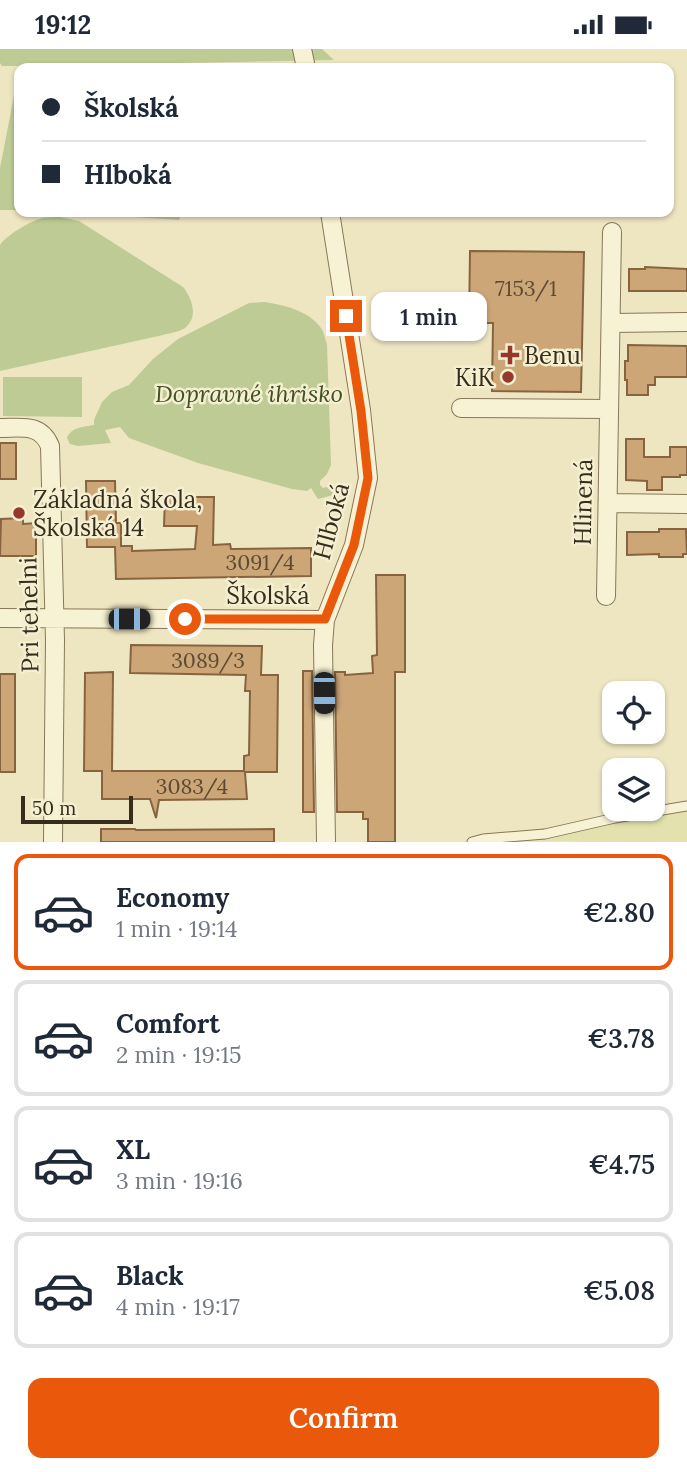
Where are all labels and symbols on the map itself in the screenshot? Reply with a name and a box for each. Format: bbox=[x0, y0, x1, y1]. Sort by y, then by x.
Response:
house number: 7153/1 bbox=[495, 275, 557, 302]
callout: 1 min bbox=[370, 292, 486, 341]
route end bbox=[330, 300, 362, 332]
place label: Benu bbox=[524, 340, 581, 371]
marker: Benu bbox=[502, 347, 518, 363]
place label: KiK bbox=[455, 362, 495, 393]
marker: KiK bbox=[500, 369, 516, 385]
park label: Dopravné ihrisko bbox=[155, 378, 343, 409]
street label: Hlinená bbox=[567, 458, 599, 546]
street label: Hlboká bbox=[306, 479, 356, 563]
place label: Základná škola, Školská 14 bbox=[33, 484, 202, 543]
marker: Základná škola, Školská 14 bbox=[11, 505, 27, 521]
house number: 3091/4 bbox=[225, 549, 295, 576]
street label: Pri tehelni bbox=[12, 557, 46, 673]
street label: Školská bbox=[226, 579, 310, 611]
route start bbox=[169, 603, 201, 635]
car bbox=[109, 609, 151, 630]
house number: 3089/3 bbox=[171, 647, 245, 674]
car bbox=[314, 672, 335, 714]
house number: 3083/4 bbox=[156, 773, 228, 800]
scale bar bbox=[21, 793, 133, 825]

